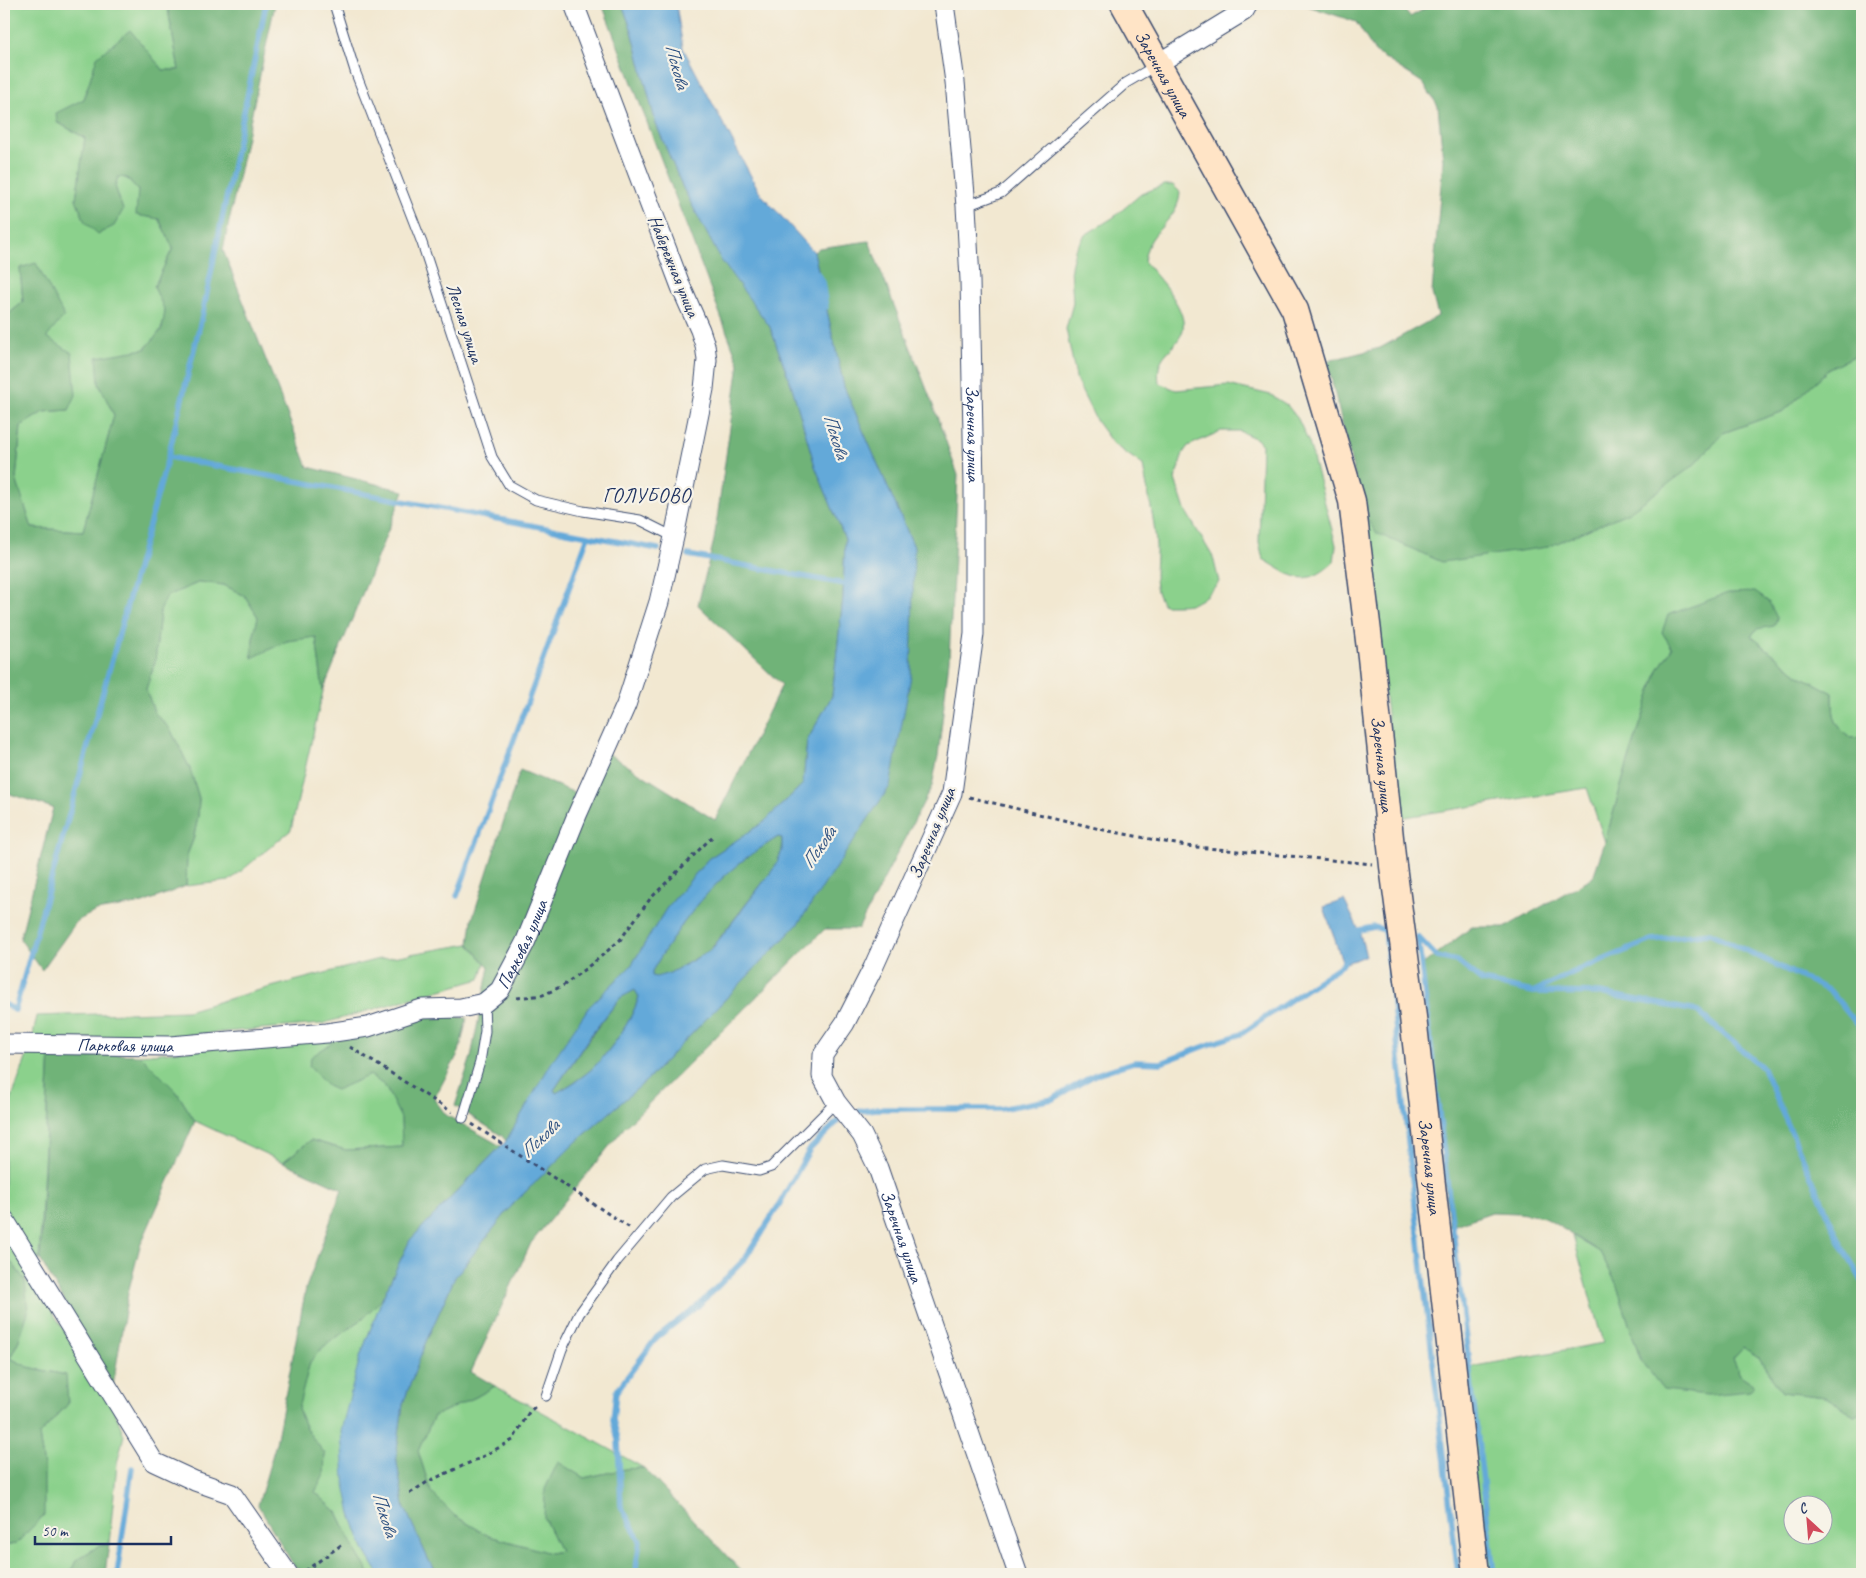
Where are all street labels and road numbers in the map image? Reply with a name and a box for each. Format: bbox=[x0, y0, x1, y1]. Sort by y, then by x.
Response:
street label: Заречная улица bbox=[1130, 26, 1197, 122]
street label: Набережная улица bbox=[644, 212, 705, 322]
street label: Лесная улица bbox=[442, 280, 489, 367]
street label: Заречная улица bbox=[961, 385, 985, 483]
street label: Заречная улица bbox=[1366, 715, 1398, 815]
street label: Заречная улица bbox=[904, 783, 961, 882]
street label: Парковая улица bbox=[492, 895, 553, 993]
street label: Парковая улица bbox=[77, 1034, 174, 1057]
street label: Заречная улица bbox=[1414, 1117, 1446, 1217]
street label: Заречная улица bbox=[875, 1187, 928, 1287]

